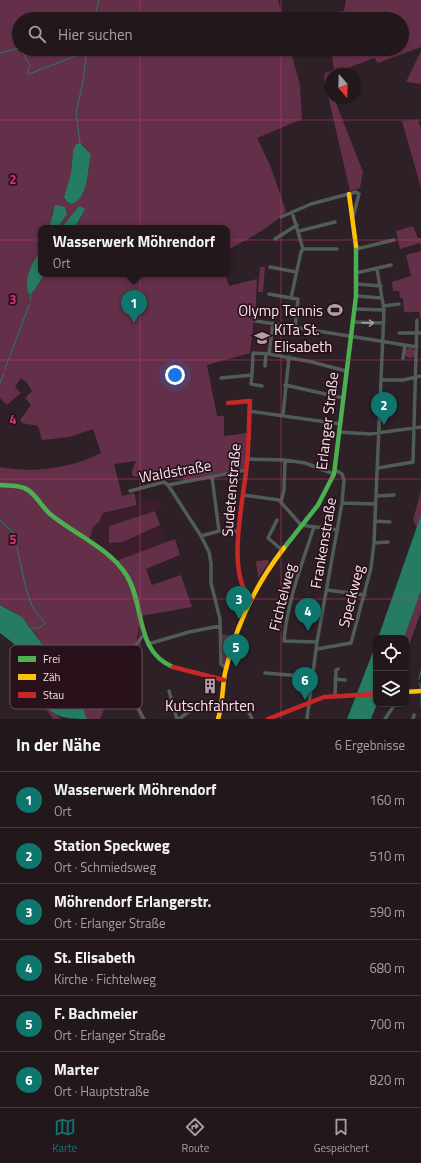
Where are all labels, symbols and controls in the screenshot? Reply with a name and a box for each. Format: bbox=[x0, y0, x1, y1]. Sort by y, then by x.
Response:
search box bbox=[12, 12, 409, 56]
icon: search bbox=[26, 23, 48, 45]
text: Hier suchen bbox=[58, 23, 133, 46]
north arrow bbox=[325, 68, 361, 104]
text: 2 bbox=[9, 169, 17, 189]
popup bbox=[38, 225, 230, 277]
text: Wasserwerk Möhrendorf bbox=[53, 230, 215, 253]
text: Ort bbox=[53, 253, 70, 273]
text: 3 bbox=[9, 289, 17, 309]
pin: 1 bbox=[121, 290, 147, 323]
place label: Olymp Tennis bbox=[238, 299, 323, 322]
sports icon: Olymp Tennis bbox=[326, 301, 344, 319]
place label: KiTa St. Elisabeth bbox=[274, 318, 332, 358]
one-way arrow bbox=[361, 319, 374, 326]
school or university icon: KiTa St. Elisabeth bbox=[253, 329, 271, 347]
your location bbox=[165, 365, 185, 385]
street label: Erlanger Straße bbox=[310, 371, 344, 471]
pin: 2 bbox=[371, 392, 397, 425]
text: 4 bbox=[9, 409, 17, 429]
street label: Sudetenstraße bbox=[215, 442, 247, 538]
street label: Waldstraße bbox=[137, 453, 213, 489]
street label: Frankenstraße bbox=[304, 496, 342, 590]
text: 5 bbox=[9, 529, 17, 549]
street label: Fichtelweg bbox=[263, 561, 302, 633]
street label: Speckweg bbox=[332, 562, 370, 630]
pin: 3 bbox=[226, 586, 252, 619]
pin: 4 bbox=[295, 598, 321, 631]
pin: 5 bbox=[223, 634, 249, 667]
map controls bbox=[373, 635, 409, 707]
button: locate bbox=[373, 635, 409, 671]
legend bbox=[10, 645, 142, 709]
text: Frei bbox=[43, 651, 60, 667]
pin: 6 bbox=[292, 667, 318, 700]
text: Zäh bbox=[43, 669, 60, 685]
button: layers bbox=[373, 671, 409, 707]
building icon: Kutschfahrten bbox=[201, 677, 219, 695]
text: Stau bbox=[43, 687, 64, 703]
place label: Kutschfahrten bbox=[165, 694, 255, 717]
text: In der Nähe bbox=[16, 732, 101, 758]
text: 6 Ergebnisse bbox=[335, 735, 405, 755]
text: Wasserwerk Möhrendorf bbox=[54, 778, 216, 801]
text: 1 bbox=[25, 790, 33, 810]
text: 160 m bbox=[369, 790, 405, 810]
text: Ort bbox=[54, 801, 72, 821]
text: Station Speckweg bbox=[54, 834, 170, 857]
text: 2 bbox=[25, 846, 33, 866]
text: 510 m bbox=[369, 846, 405, 866]
text: Ort · Schmiedsweg bbox=[54, 857, 156, 877]
text: Möhrendorf Erlangerstr. bbox=[54, 890, 211, 913]
text: 3 bbox=[25, 902, 33, 922]
text: 590 m bbox=[369, 902, 405, 922]
text: Ort · Erlanger Straße bbox=[54, 913, 166, 933]
text: St. Elisabeth bbox=[54, 946, 135, 969]
text: 4 bbox=[25, 958, 33, 978]
text: 680 m bbox=[369, 958, 405, 978]
text: Kirche · Fichtelweg bbox=[54, 969, 156, 989]
text: F. Bachmeier bbox=[54, 1002, 137, 1025]
text: 5 bbox=[25, 1014, 33, 1034]
text: 700 m bbox=[369, 1014, 405, 1034]
text: Ort · Erlanger Straße bbox=[54, 1025, 166, 1045]
text: Marter bbox=[54, 1058, 99, 1081]
text: 6 bbox=[25, 1070, 33, 1090]
text: 820 m bbox=[369, 1070, 405, 1090]
text: Ort · Hauptstraße bbox=[54, 1081, 149, 1101]
tab: Karte bbox=[52, 1116, 77, 1156]
tab: Route bbox=[182, 1116, 209, 1156]
tab: Gespeichert bbox=[314, 1116, 369, 1156]

